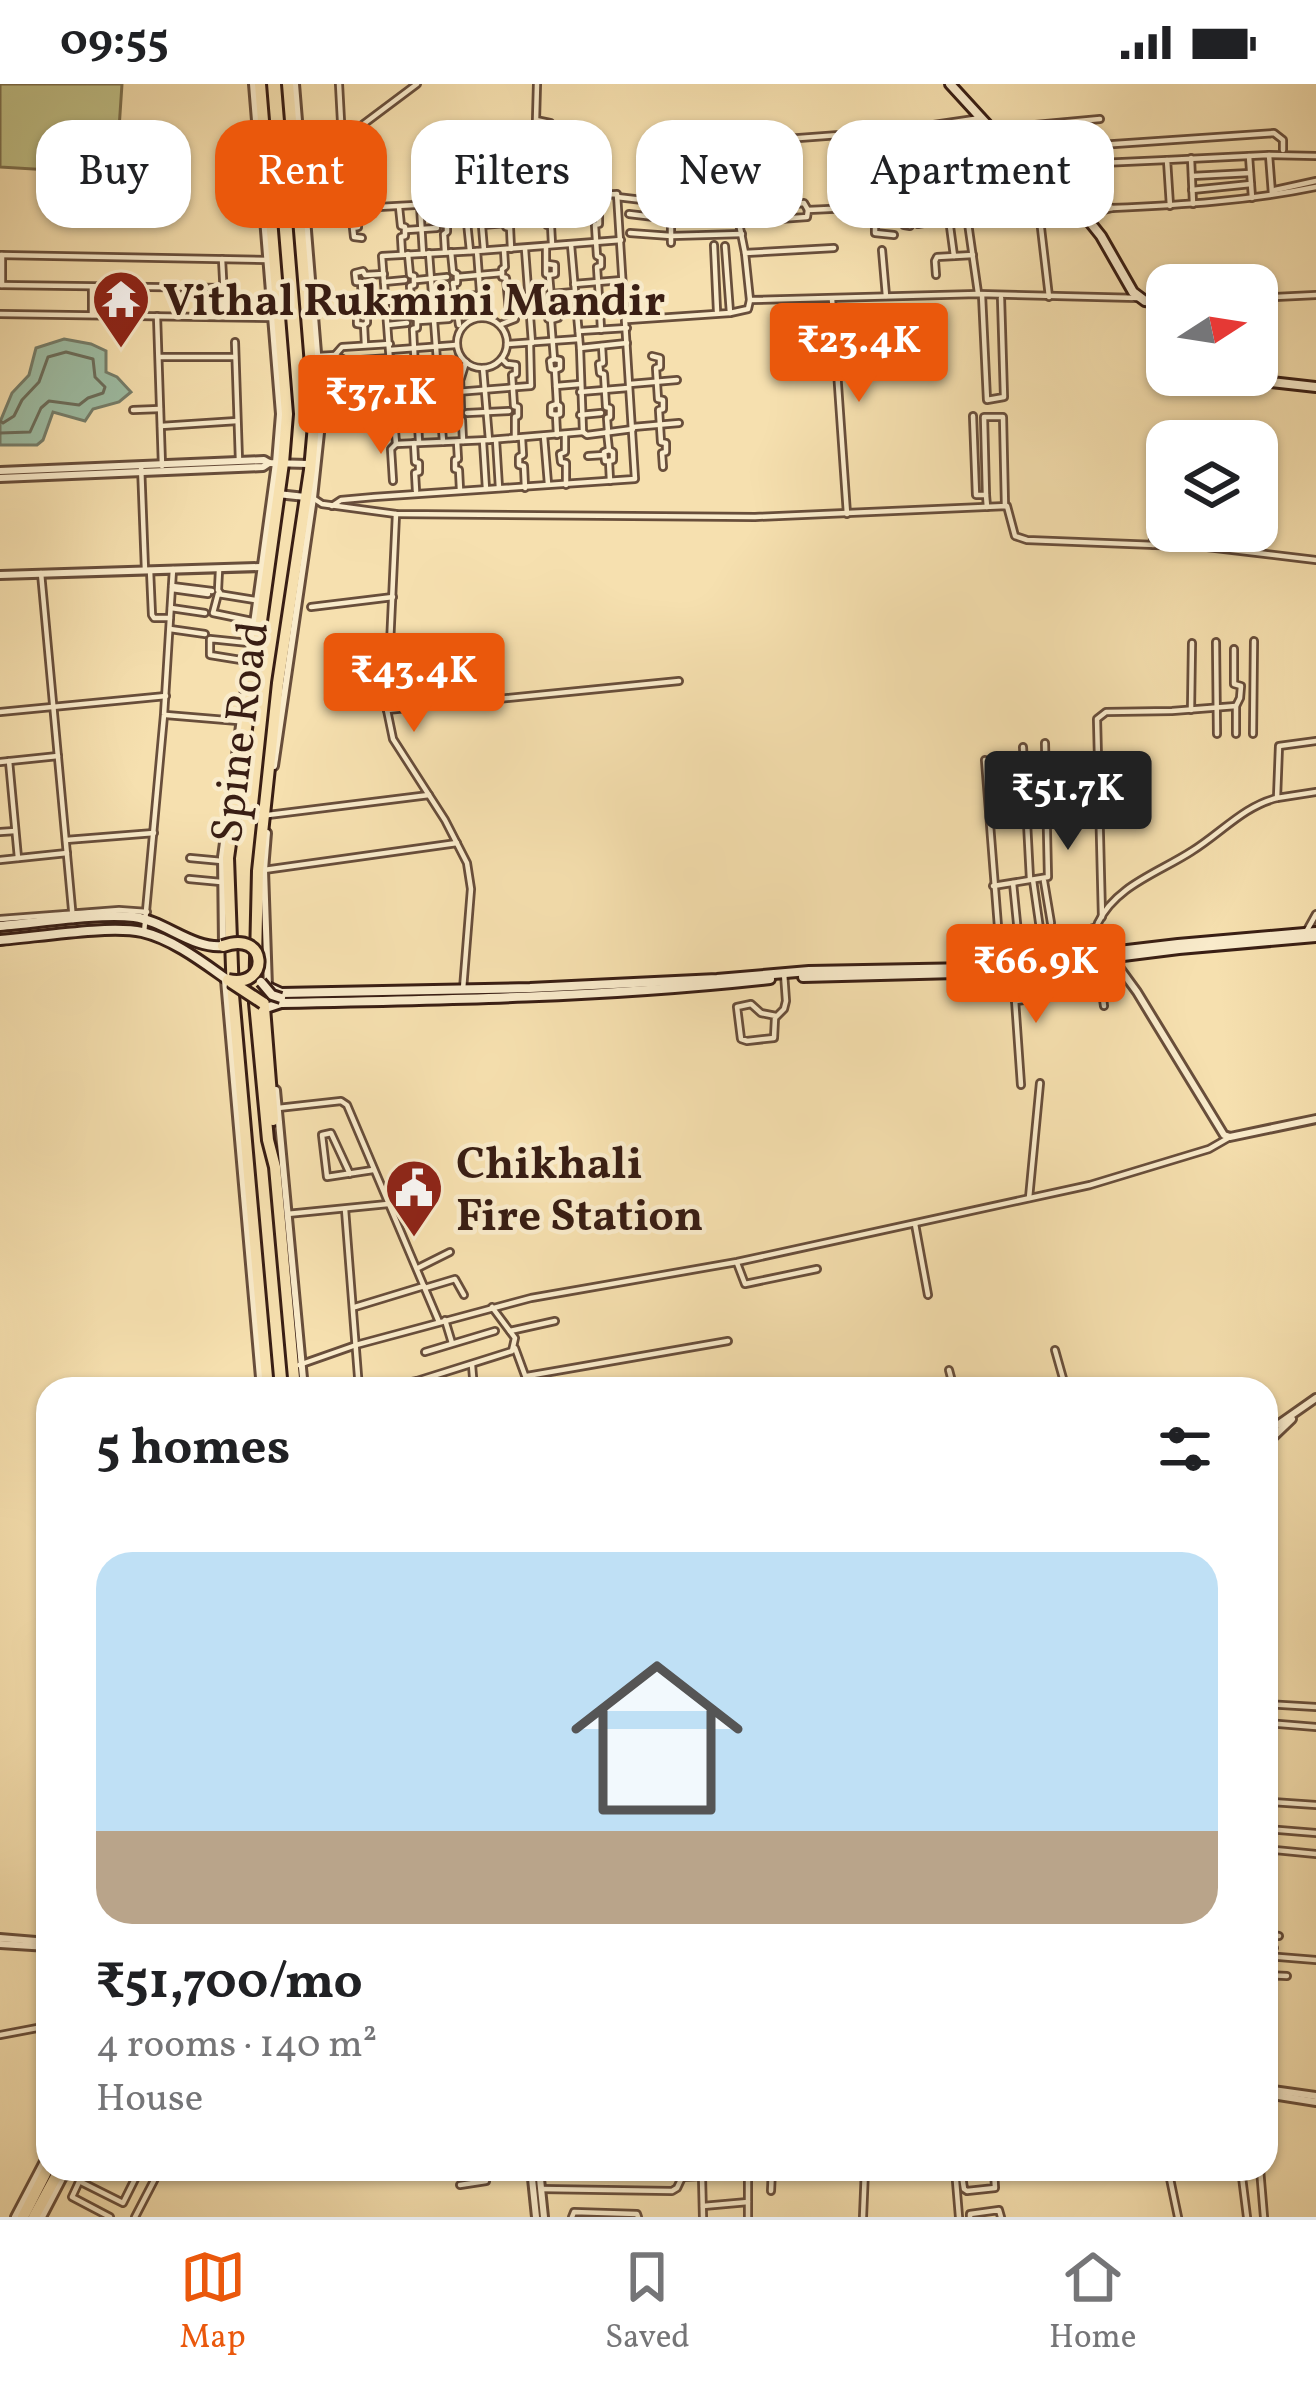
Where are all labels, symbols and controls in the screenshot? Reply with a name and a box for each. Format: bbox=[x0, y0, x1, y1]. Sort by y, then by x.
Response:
text: 09:55 bbox=[60, 11, 169, 74]
chip: Buy bbox=[36, 120, 191, 228]
chip: Rent bbox=[215, 120, 387, 228]
chip: Filters bbox=[411, 120, 612, 228]
chip: New bbox=[636, 120, 803, 228]
chip: Apartment bbox=[827, 120, 1114, 228]
north arrow bbox=[1146, 264, 1278, 396]
map controls bbox=[1146, 264, 1278, 552]
temple icon: Vithal Rukmini Mandir bbox=[90, 268, 152, 350]
place label: Vithal Rukmini Mandir bbox=[163, 272, 665, 335]
pin: ₹23.4K bbox=[761, 303, 957, 405]
text: ₹23.4K bbox=[797, 315, 921, 369]
pin: ₹37.1K bbox=[283, 355, 479, 457]
text: ₹37.1K bbox=[325, 367, 437, 421]
button: layers bbox=[1146, 420, 1278, 552]
street label: Spine Road bbox=[198, 618, 287, 847]
pin: ₹43.4K bbox=[316, 633, 512, 735]
text: ₹43.4K bbox=[351, 645, 477, 699]
pin: ₹51.7K bbox=[970, 751, 1166, 853]
text: ₹51.7K bbox=[1012, 763, 1124, 817]
pin: ₹66.9K bbox=[938, 924, 1134, 1026]
text: ₹66.9K bbox=[973, 936, 1099, 990]
place label: Chikhali Fire Station bbox=[456, 1135, 704, 1250]
public building icon: Chikhali Fire Station bbox=[383, 1157, 445, 1239]
text: 5 homes bbox=[96, 1414, 290, 1485]
icon: filters bbox=[1152, 1416, 1218, 1482]
icon: home bbox=[549, 1630, 765, 1846]
text: ₹51,700/mo bbox=[96, 1948, 363, 2019]
text: 4 rooms · 140 m² bbox=[96, 2019, 377, 2073]
text: House bbox=[96, 2073, 203, 2127]
tab: Map bbox=[180, 2244, 246, 2362]
tab: Saved bbox=[605, 2244, 690, 2362]
tab: Home bbox=[1049, 2244, 1136, 2362]

